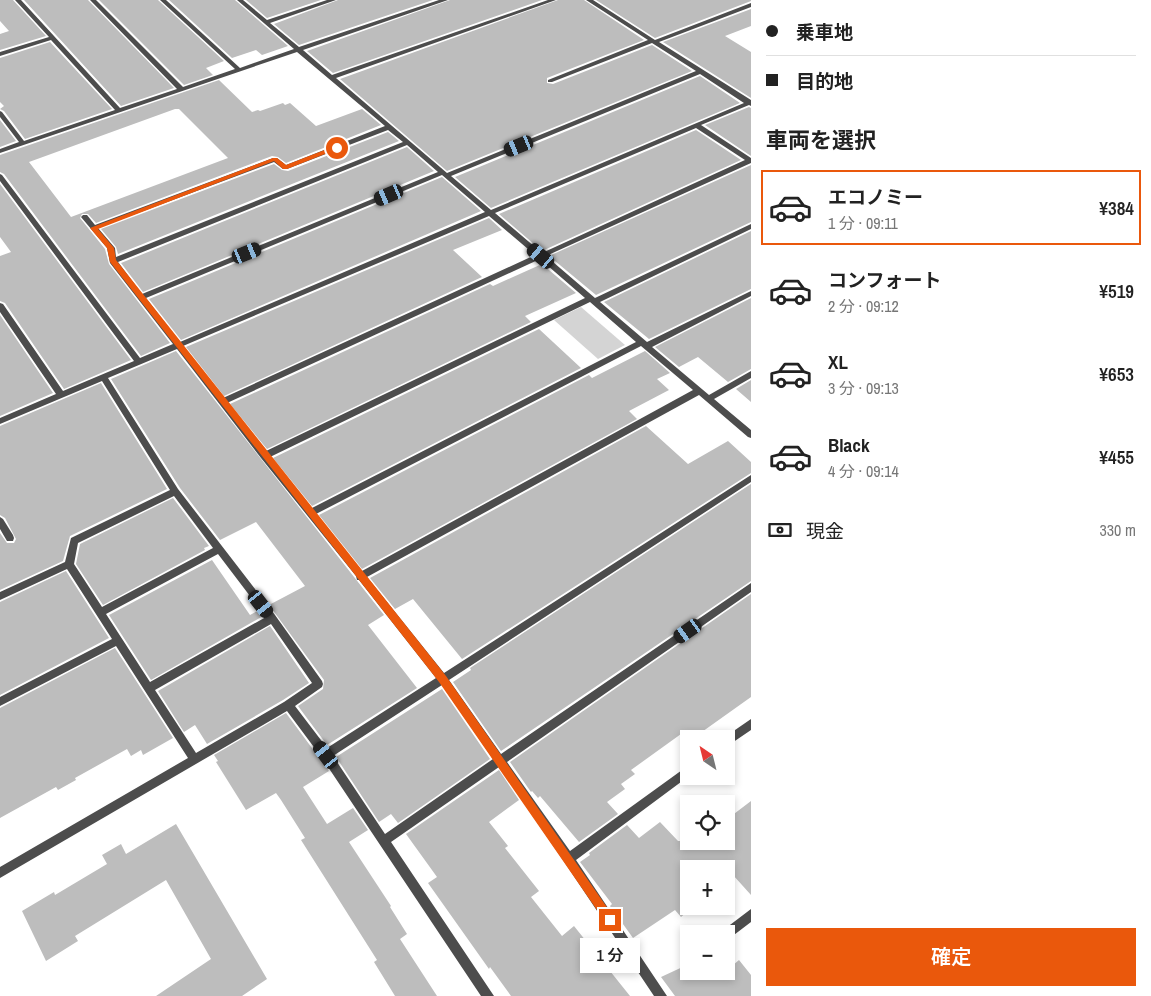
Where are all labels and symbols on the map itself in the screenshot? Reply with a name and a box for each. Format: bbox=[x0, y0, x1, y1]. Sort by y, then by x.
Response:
car bbox=[502, 133, 535, 159]
route start bbox=[326, 137, 348, 159]
car bbox=[372, 182, 405, 208]
car bbox=[230, 240, 263, 266]
car bbox=[524, 241, 557, 271]
car bbox=[245, 588, 276, 620]
car bbox=[671, 616, 704, 646]
north arrow bbox=[680, 730, 735, 785]
car bbox=[310, 739, 341, 771]
route end bbox=[599, 909, 621, 931]
callout: 1 分 bbox=[580, 938, 640, 972]

